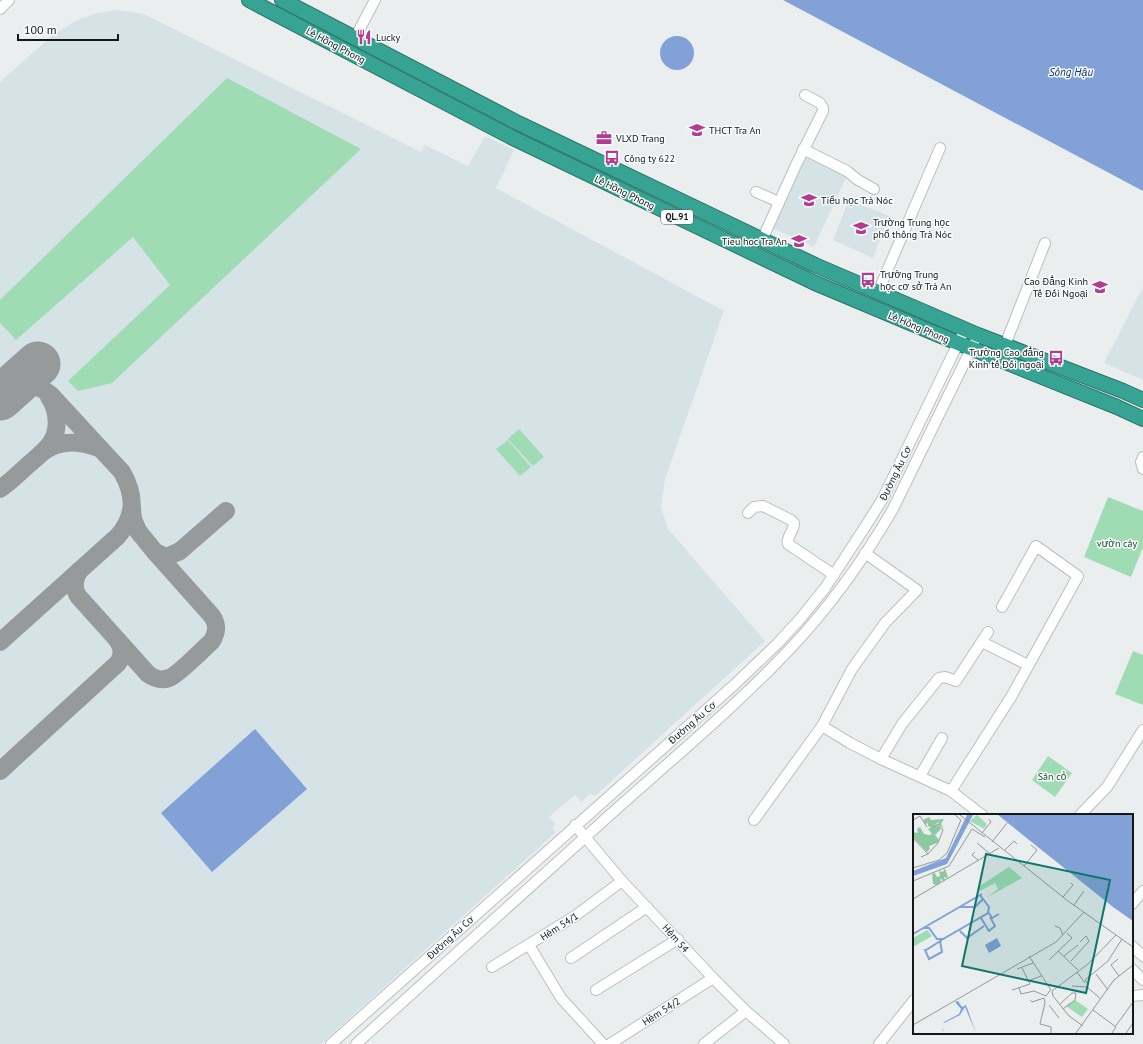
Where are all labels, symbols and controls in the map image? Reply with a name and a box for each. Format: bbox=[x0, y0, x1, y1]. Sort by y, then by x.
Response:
scale bar bbox=[18, 16, 118, 42]
text: 100 m bbox=[24, 22, 57, 37]
street label: Lê Hồng Phong bbox=[304, 24, 368, 67]
restaurant icon: Lucky bbox=[355, 28, 373, 46]
place label: Lucky bbox=[376, 31, 401, 44]
water label: Sông Hậu bbox=[1049, 65, 1093, 79]
school or university icon: THCT Tra An bbox=[688, 121, 706, 139]
place label: THCT Tra An bbox=[709, 124, 761, 137]
office icon: VLXD Trang bbox=[595, 129, 613, 147]
place label: VLXD Trang bbox=[615, 132, 665, 145]
bus stop icon: Công ty 622 bbox=[603, 149, 621, 167]
place label: Công ty 622 bbox=[624, 152, 675, 165]
street label: Lê Hồng Phong bbox=[593, 172, 657, 213]
school or university icon: Tiểu học Trà Nóc bbox=[800, 191, 818, 209]
place label: Tiểu học Trà Nóc bbox=[821, 194, 893, 207]
road number: QL.91 bbox=[661, 210, 693, 224]
place label: Trường Trung học phổ thông Trà Nóc bbox=[873, 216, 952, 241]
school or university icon: Trường Trung học phổ thông Trà Nóc bbox=[852, 219, 870, 237]
school or university icon: Tieu hoc Tra An bbox=[790, 232, 808, 250]
place label: Tieu hoc Tra An bbox=[722, 235, 787, 248]
place label: Trường Trung học cơ sở Trà An bbox=[880, 268, 951, 293]
bus stop icon: Trường Trung học cơ sở Trà An bbox=[859, 271, 877, 289]
place label: Cao Đẳng Kinh Tế Đối Ngoại bbox=[1024, 275, 1088, 300]
school or university icon: Cao Đẳng Kinh Tế Đối Ngoại bbox=[1091, 278, 1109, 296]
street label: Lê Hồng Phong bbox=[886, 309, 951, 346]
place label: Trường Cao đẳng Kinh tế Đối ngoại bbox=[969, 346, 1044, 371]
bus stop icon: Trường Cao đẳng Kinh tế Đối ngoại bbox=[1047, 349, 1065, 367]
street label: Đường Âu Cơ bbox=[876, 443, 914, 504]
park label: vườn cây bbox=[1097, 537, 1138, 550]
street label: Đường Âu Cơ bbox=[665, 698, 719, 747]
park label: Sân cỏ bbox=[1038, 770, 1067, 783]
inset map bbox=[913, 814, 1133, 1034]
street label: Hẻm 54/1 bbox=[538, 909, 581, 944]
street label: Đường Âu Cơ bbox=[423, 912, 477, 963]
street label: Hẻm 54 bbox=[659, 921, 692, 956]
street label: Hẻm 54/2 bbox=[640, 994, 683, 1029]

